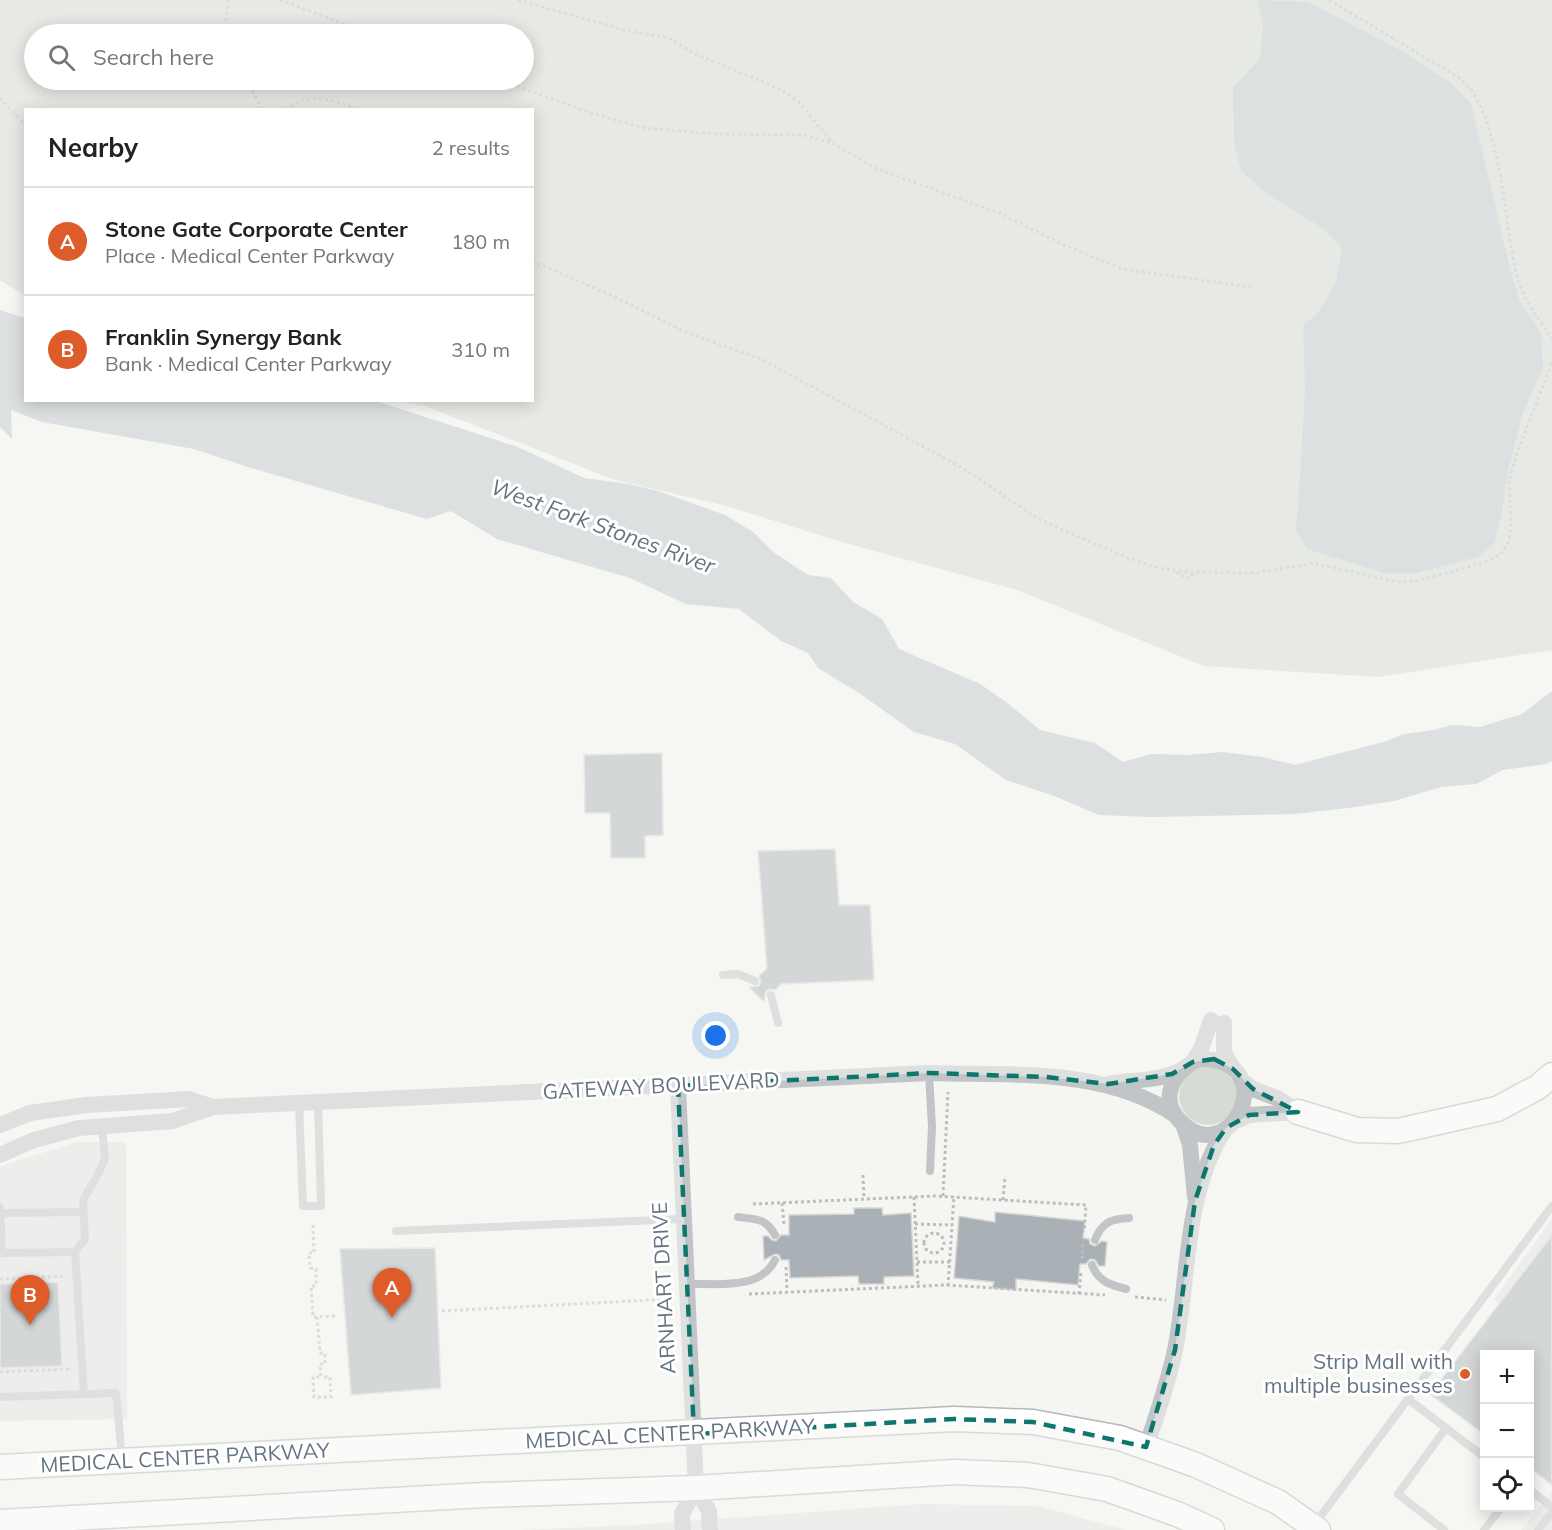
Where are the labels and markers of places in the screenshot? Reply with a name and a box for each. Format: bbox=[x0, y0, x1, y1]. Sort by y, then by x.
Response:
pin: A bbox=[372, 1268, 412, 1318]
pin: B bbox=[10, 1276, 50, 1325]
place label: Strip Mall with multiple businesses bbox=[1264, 1348, 1453, 1398]
marker: Strip Mall with multiple businesses bbox=[1458, 1367, 1472, 1381]

